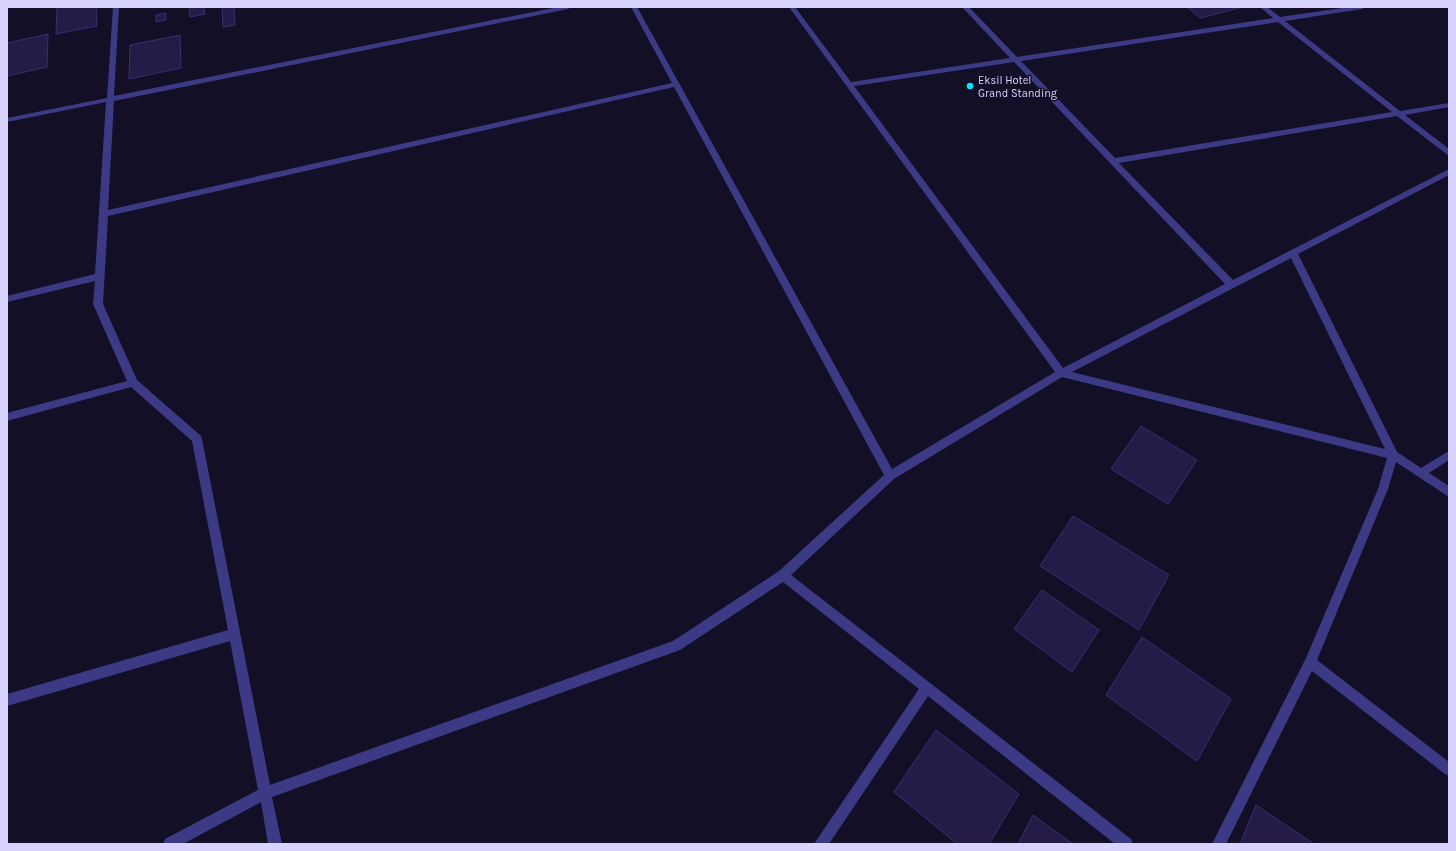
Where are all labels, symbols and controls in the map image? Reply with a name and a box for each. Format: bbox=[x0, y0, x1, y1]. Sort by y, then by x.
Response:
place label: Eksil Hotel Grand Standing bbox=[978, 74, 1058, 100]
marker: Eksil Hotel Grand Standing bbox=[965, 81, 975, 91]

